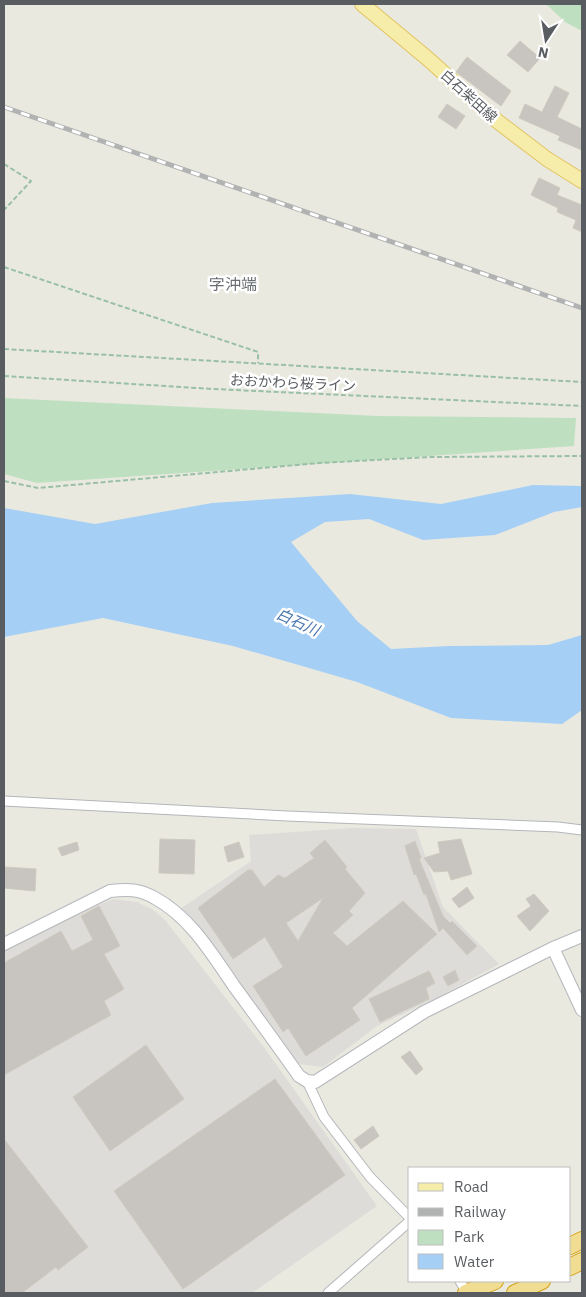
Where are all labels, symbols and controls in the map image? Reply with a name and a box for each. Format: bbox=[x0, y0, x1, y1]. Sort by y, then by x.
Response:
north arrow bbox=[521, 15, 571, 65]
text: N bbox=[536, 43, 550, 63]
street label: 白石柴田線 bbox=[437, 66, 501, 126]
district label: 字沖端 bbox=[209, 274, 257, 294]
street label: おおかわら桜ライン bbox=[230, 371, 356, 395]
water label: 白石川 bbox=[274, 604, 324, 641]
legend bbox=[408, 1167, 571, 1282]
text: Road bbox=[454, 1177, 489, 1196]
text: Railway bbox=[454, 1202, 507, 1221]
text: Park bbox=[454, 1227, 484, 1246]
text: Water bbox=[454, 1252, 495, 1271]

